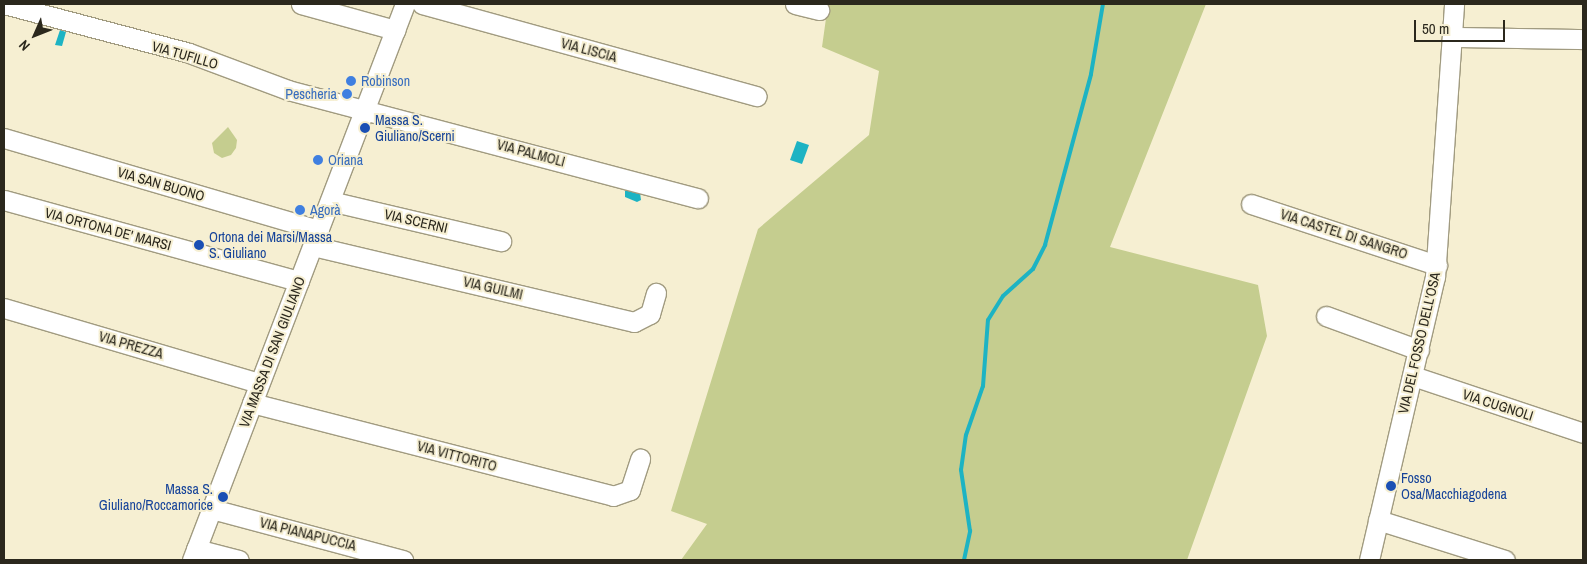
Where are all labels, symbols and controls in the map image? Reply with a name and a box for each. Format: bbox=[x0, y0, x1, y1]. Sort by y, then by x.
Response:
north arrow bbox=[10, 10, 60, 60]
scale bar bbox=[1417, 10, 1508, 42]
text: 50 m bbox=[1422, 18, 1449, 39]
street label: VIA LISCIA bbox=[559, 34, 619, 66]
text: N bbox=[15, 36, 34, 55]
street label: VIA TUFILLO bbox=[150, 37, 220, 73]
place label: Robinson bbox=[361, 73, 410, 89]
marker: Robinson bbox=[345, 75, 357, 87]
place label: Pescheria bbox=[285, 86, 337, 102]
marker: Pescheria bbox=[341, 88, 353, 100]
place label: Massa S. Giuliano/Scerni bbox=[375, 112, 455, 144]
marker: Massa S. Giuliano/Scerni bbox=[359, 122, 371, 134]
street label: VIA PALMOLI bbox=[495, 136, 567, 170]
place label: Oriana bbox=[328, 152, 363, 168]
marker: Oriana bbox=[312, 154, 324, 166]
street label: VIA SAN BUONO bbox=[115, 163, 207, 205]
place label: Agorà bbox=[310, 202, 341, 218]
street label: VIA ORTONA DE' MARSI bbox=[42, 204, 174, 254]
marker: Agorà bbox=[294, 204, 306, 216]
street label: VIA SCERNI bbox=[382, 205, 450, 237]
street label: VIA CASTEL DI SANGRO bbox=[1278, 205, 1410, 263]
place label: Ortona dei Marsi/Massa S. Giuliano bbox=[209, 229, 332, 262]
marker: Ortona dei Marsi/Massa S. Giuliano bbox=[193, 239, 205, 251]
street label: VIA DEL FOSSO DELL'OSA bbox=[1394, 270, 1444, 416]
street label: VIA GUILMI bbox=[461, 273, 525, 303]
street label: VIA MASSA DI SAN GIULIANO bbox=[235, 274, 309, 430]
street label: VIA PREZZA bbox=[96, 328, 166, 362]
street label: VIA CUGNOLI bbox=[1460, 386, 1536, 424]
street label: VIA VITTORITO bbox=[415, 437, 499, 475]
place label: Fosso Osa/Macchiagodena bbox=[1401, 470, 1507, 502]
marker: Fosso Osa/Macchiagodena bbox=[1385, 480, 1397, 492]
place label: Massa S. Giuliano/Roccamorice bbox=[99, 481, 213, 514]
marker: Massa S. Giuliano/Roccamorice bbox=[217, 491, 229, 503]
street label: VIA PIANAPUCCIA bbox=[258, 514, 358, 554]

